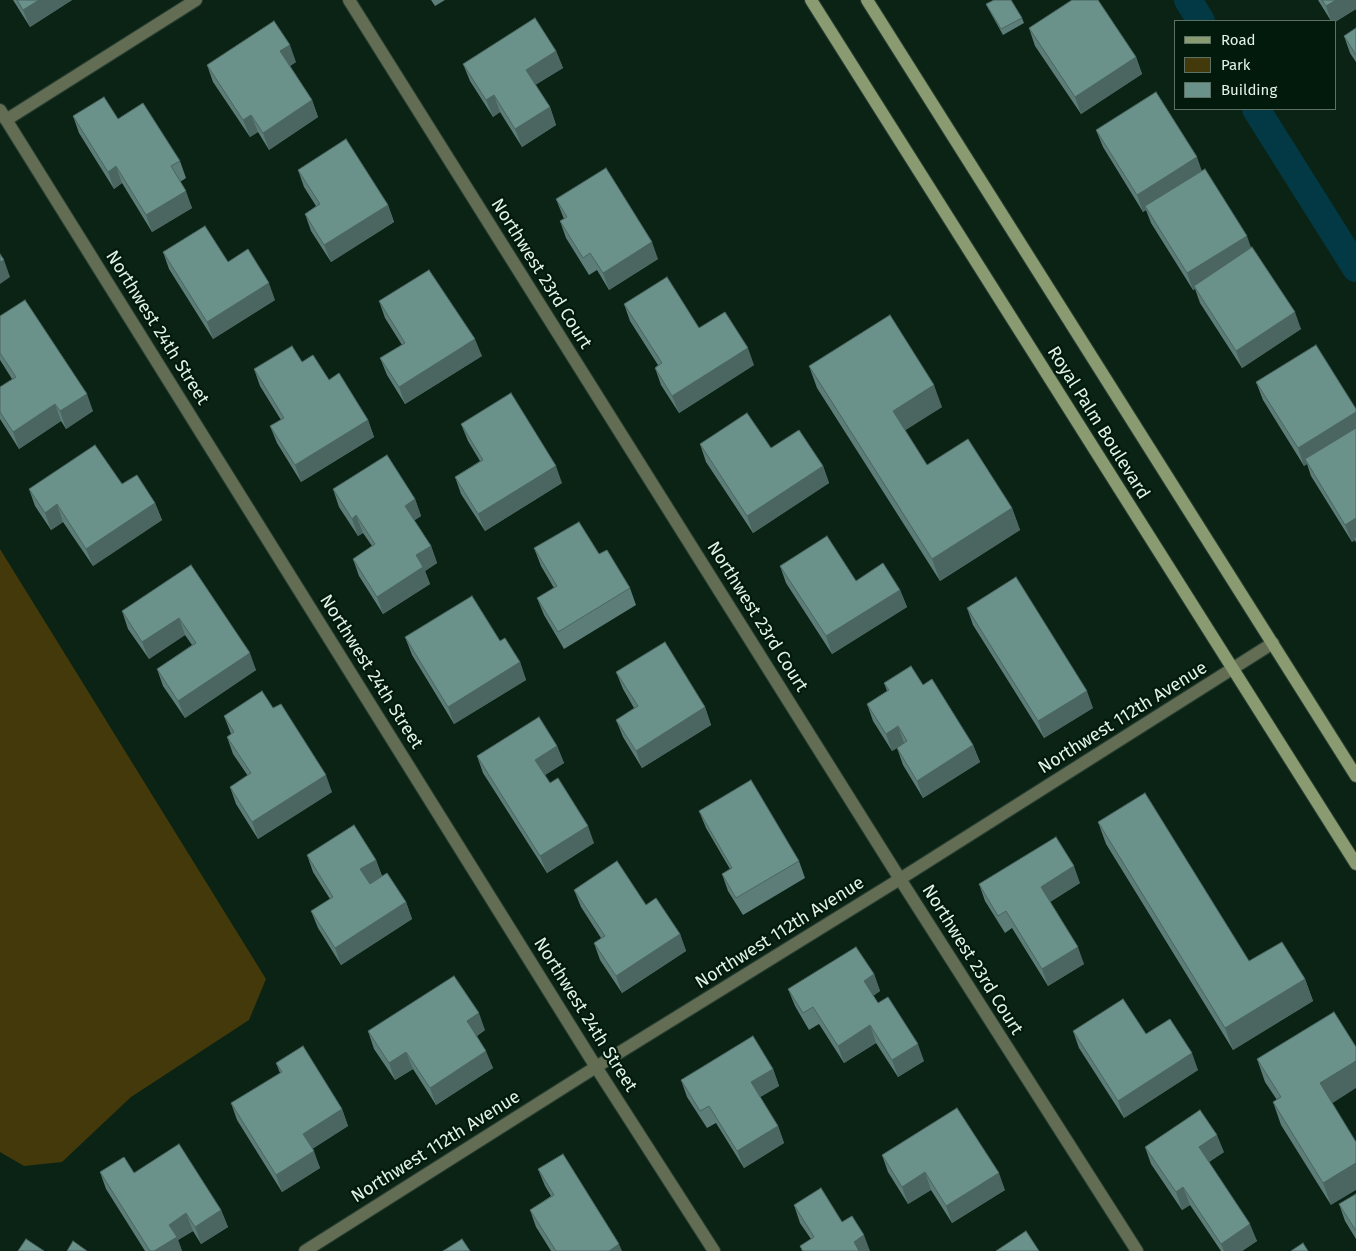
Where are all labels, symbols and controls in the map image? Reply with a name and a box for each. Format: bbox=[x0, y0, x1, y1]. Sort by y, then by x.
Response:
legend bbox=[1174, 20, 1336, 110]
text: Road bbox=[1221, 31, 1256, 49]
text: Park bbox=[1221, 56, 1251, 74]
text: Building bbox=[1221, 81, 1277, 99]
street label: Northwest 23rd Court bbox=[486, 195, 596, 353]
street label: Northwest 24th Street bbox=[101, 247, 213, 409]
street label: Royal Palm Boulevard bbox=[1042, 343, 1154, 503]
street label: Northwest 23rd Court bbox=[702, 538, 812, 696]
street label: Northwest 24th Street bbox=[315, 591, 427, 753]
street label: Northwest 112th Avenue bbox=[1035, 657, 1211, 779]
street label: Northwest 112th Avenue bbox=[692, 872, 868, 994]
street label: Northwest 23rd Court bbox=[917, 881, 1027, 1039]
street label: Northwest 24th Street bbox=[529, 934, 641, 1096]
street label: Northwest 112th Avenue bbox=[348, 1086, 524, 1208]

